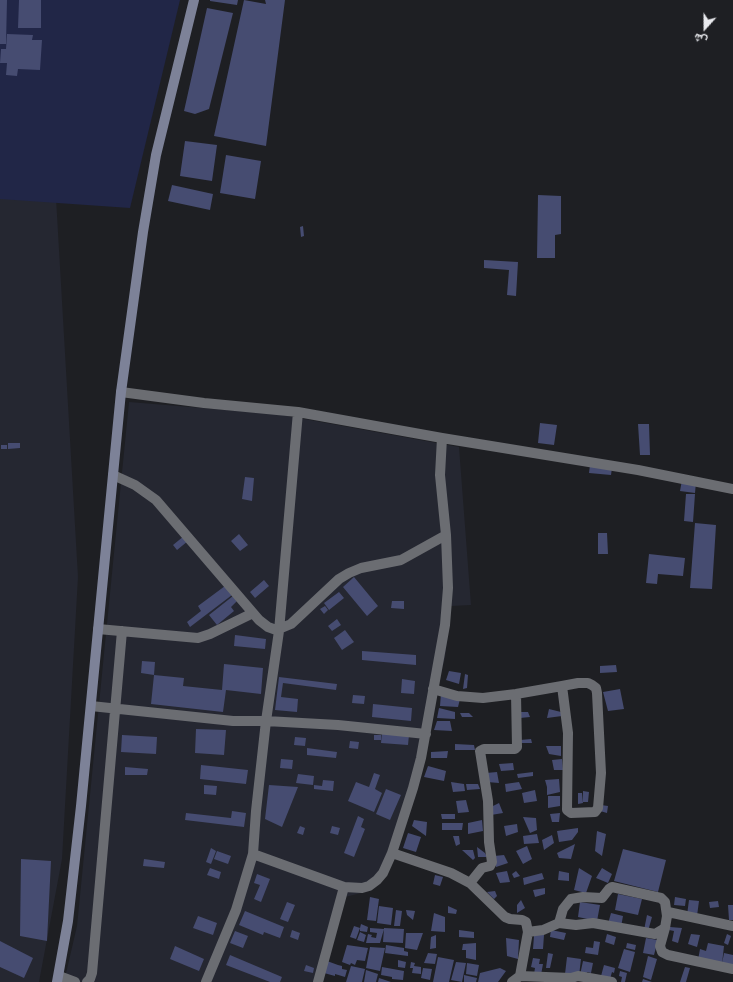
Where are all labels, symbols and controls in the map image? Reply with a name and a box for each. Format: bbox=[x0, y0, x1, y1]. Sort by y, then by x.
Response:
north arrow bbox=[685, 8, 725, 48]
text: ش bbox=[692, 30, 709, 49]

